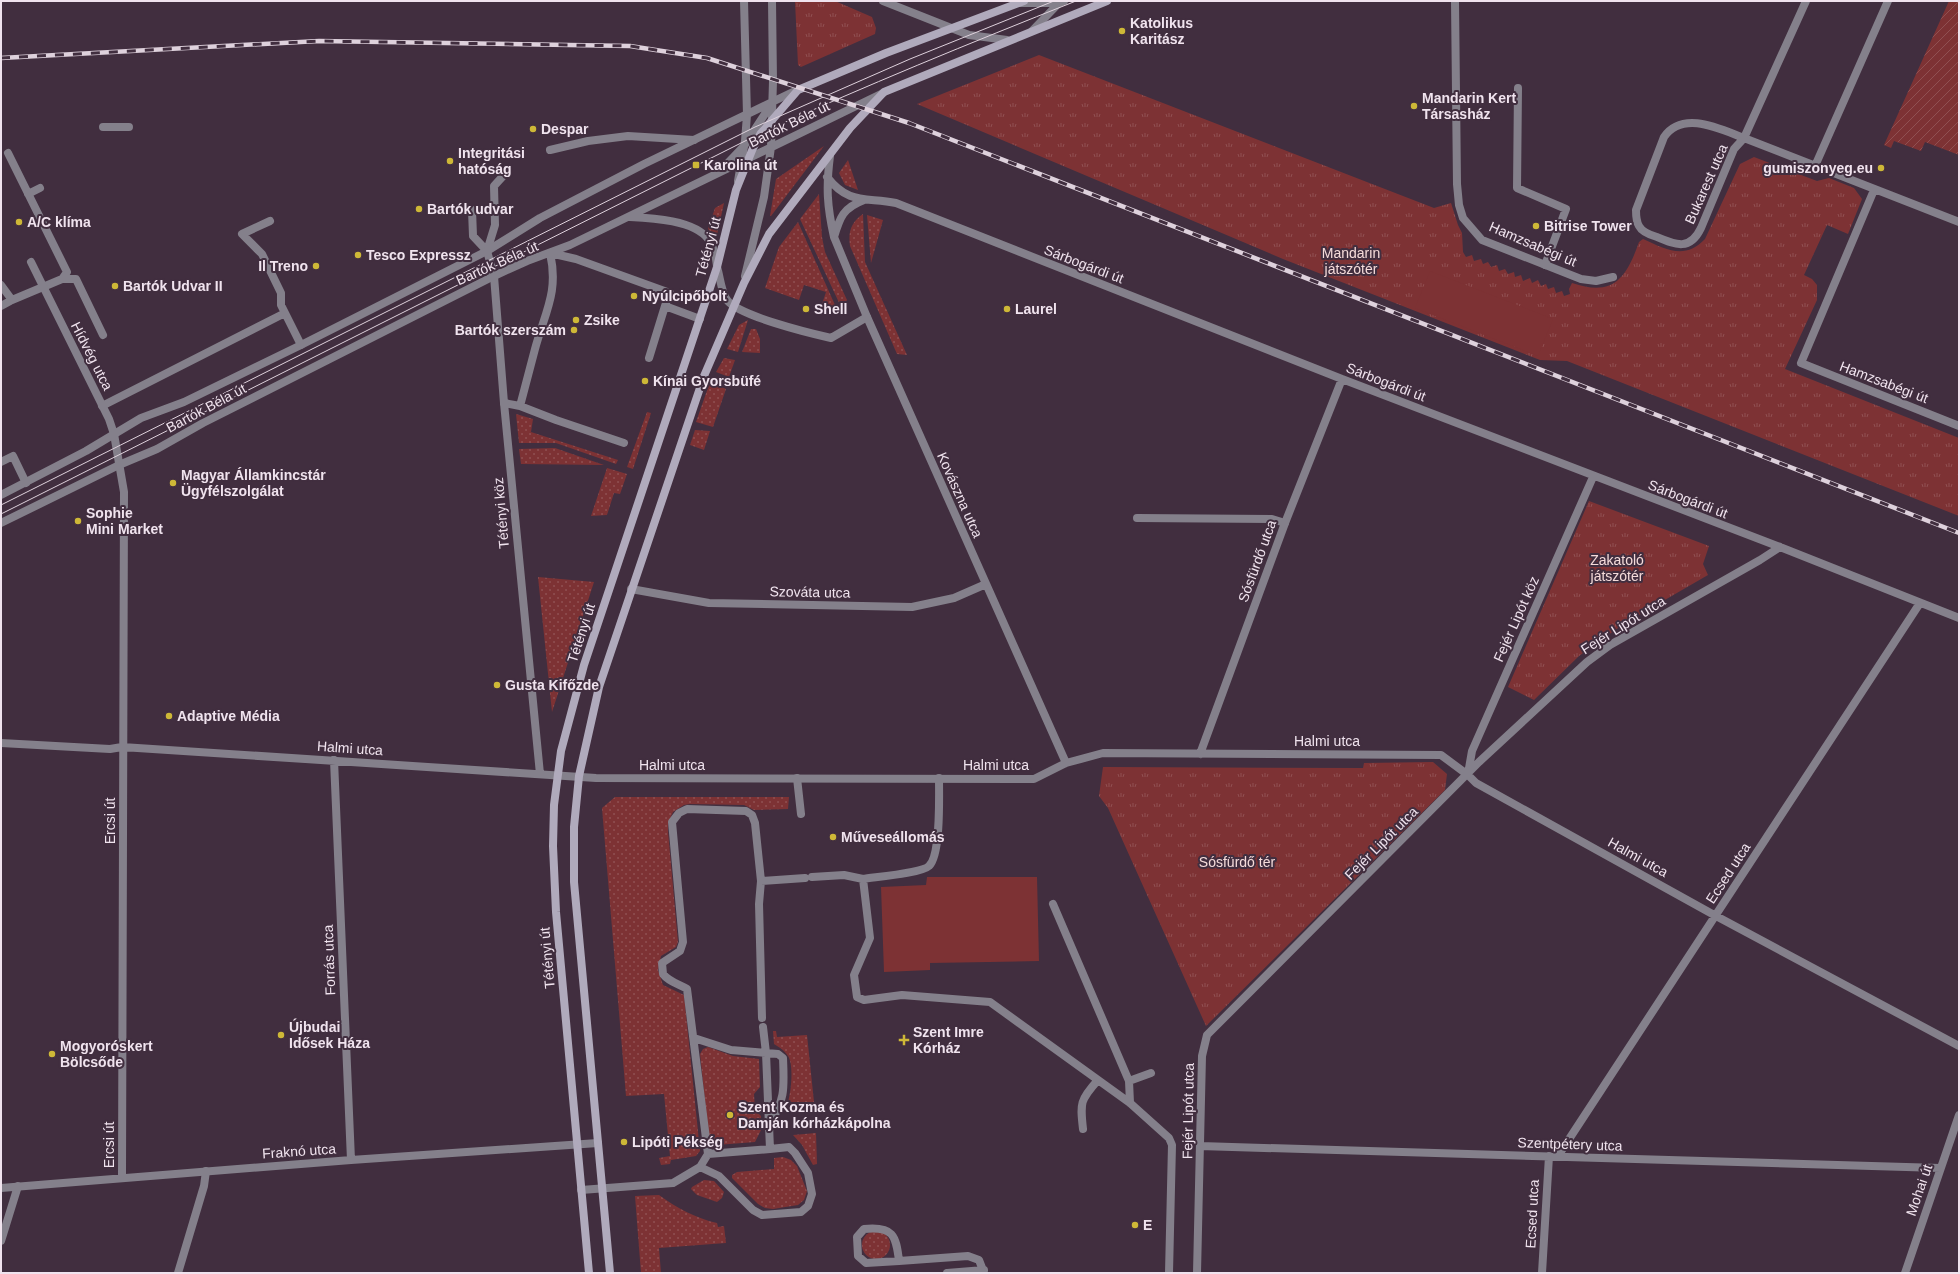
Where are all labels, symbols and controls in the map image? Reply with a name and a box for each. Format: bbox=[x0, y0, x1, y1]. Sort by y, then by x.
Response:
place label: Katolikus Karitász bbox=[1130, 15, 1193, 47]
marker: Katolikus Karitász bbox=[1117, 26, 1127, 36]
place label: Mandarin Kert Társasház bbox=[1422, 90, 1516, 122]
street label: Bartók Béla út bbox=[746, 97, 832, 150]
marker: Mandarin Kert Társasház bbox=[1409, 101, 1419, 111]
place label: Despar bbox=[541, 121, 589, 137]
marker: Despar bbox=[528, 124, 538, 134]
street label: Bukarest utca bbox=[1681, 141, 1731, 226]
place label: Integritási hatóság bbox=[458, 145, 525, 177]
marker: Integritási hatóság bbox=[445, 156, 455, 166]
place label: Karolina út bbox=[704, 157, 777, 173]
marker: Karolina út bbox=[691, 160, 701, 170]
place label: gumiszonyeg.eu bbox=[1763, 160, 1873, 176]
marker: gumiszonyeg.eu bbox=[1876, 163, 1886, 173]
place label: Bartók udvar bbox=[427, 201, 514, 217]
marker: Bartók udvar bbox=[414, 204, 424, 214]
place label: A/C klíma bbox=[27, 214, 91, 230]
street label: Tétényi út bbox=[692, 215, 724, 279]
marker: A/C klíma bbox=[14, 217, 24, 227]
street label: Hamzsabégi út bbox=[1487, 218, 1579, 270]
place label: Bitrise Tower bbox=[1544, 218, 1632, 234]
marker: Bitrise Tower bbox=[1531, 221, 1541, 231]
street label: Bartók Béla út bbox=[454, 238, 541, 288]
street label: Sárbogárdi út bbox=[1042, 241, 1126, 287]
park label: Mandarin játszótér bbox=[1322, 245, 1380, 277]
place label: Tesco Expressz bbox=[366, 247, 471, 263]
marker: Tesco Expressz bbox=[353, 250, 363, 260]
place label: Il Treno bbox=[258, 258, 308, 274]
marker: Il Treno bbox=[311, 261, 321, 271]
place label: Bartók Udvar II bbox=[123, 278, 223, 294]
marker: Bartók Udvar II bbox=[110, 281, 120, 291]
place label: Nyúlcipőbolt bbox=[642, 288, 727, 304]
marker: Nyúlcipőbolt bbox=[629, 291, 639, 301]
place label: Shell bbox=[814, 301, 847, 317]
place label: Laurel bbox=[1015, 301, 1057, 317]
marker: Shell bbox=[801, 304, 811, 314]
marker: Laurel bbox=[1002, 304, 1012, 314]
place label: Zsike bbox=[584, 312, 620, 328]
marker: Zsike bbox=[571, 315, 581, 325]
street label: Hídvég utca bbox=[68, 319, 116, 393]
place label: Bartók szerszám bbox=[455, 322, 566, 338]
marker: Bartók szerszám bbox=[569, 325, 579, 335]
street label: Hamzsabégi út bbox=[1838, 358, 1931, 406]
street label: Sárbogárdi út bbox=[1344, 359, 1428, 405]
place label: Kínai Gyorsbüfé bbox=[653, 373, 761, 389]
marker: Kínai Gyorsbüfé bbox=[640, 376, 650, 386]
street label: Bartók Béla út bbox=[163, 380, 249, 436]
street label: Kovászna utca bbox=[934, 450, 986, 540]
place label: Magyar Államkincstár Ügyfélszolgálat bbox=[181, 467, 326, 499]
street label: Sárbogárdi út bbox=[1646, 476, 1730, 522]
street label: Tétényi köz bbox=[490, 477, 512, 549]
marker: Magyar Államkincstár Ügyfélszolgálat bbox=[168, 478, 178, 488]
place label: Sophie Mini Market bbox=[86, 505, 163, 537]
marker: Sophie Mini Market bbox=[73, 516, 83, 526]
street label: Sósfürdő utca bbox=[1235, 517, 1279, 604]
park label: Zakatoló játszótér bbox=[1590, 552, 1644, 584]
street label: Fejér Lipót köz bbox=[1490, 574, 1542, 664]
street label: Szováta utca bbox=[769, 583, 851, 601]
street label: Fejér Lipót utca bbox=[1578, 593, 1668, 657]
street label: Tétényi út bbox=[564, 601, 598, 665]
place label: Gusta Kifőzde bbox=[505, 677, 599, 693]
marker: Gusta Kifőzde bbox=[492, 680, 502, 690]
place label: Adaptive Média bbox=[177, 708, 280, 724]
marker: Adaptive Média bbox=[164, 711, 174, 721]
street label: Halmi utca bbox=[1294, 733, 1360, 749]
street label: Halmi utca bbox=[316, 738, 384, 758]
street label: Halmi utca bbox=[639, 757, 705, 773]
street label: Halmi utca bbox=[963, 757, 1029, 773]
street label: Ercsi út bbox=[102, 798, 118, 844]
street label: Fejér Lipót utca bbox=[1341, 803, 1421, 883]
place label: Műveseállomás bbox=[841, 829, 945, 845]
marker: Műveseállomás bbox=[828, 832, 838, 842]
street label: Halmi utca bbox=[1605, 834, 1671, 880]
street label: Ecsed utca bbox=[1702, 839, 1754, 906]
park label: Sósfürdő tér bbox=[1199, 854, 1275, 870]
street label: Forrás utca bbox=[320, 924, 338, 996]
street label: Tétényi út bbox=[536, 927, 558, 989]
place label: Újbudai Idősek Háza bbox=[289, 1018, 370, 1051]
place label: Szent Imre Kórház bbox=[913, 1024, 984, 1056]
marker: Újbudai Idősek Háza bbox=[276, 1030, 286, 1040]
marker: Szent Imre Kórház bbox=[898, 1034, 910, 1046]
place label: Mogyoróskert Bölcsőde bbox=[60, 1038, 153, 1070]
marker: Mogyoróskert Bölcsőde bbox=[47, 1049, 57, 1059]
street label: Fejér Lipót utca bbox=[1179, 1062, 1197, 1159]
place label: Szent Kozma és Damján kórházkápolna bbox=[738, 1099, 891, 1131]
marker: Szent Kozma és Damján kórházkápolna bbox=[725, 1110, 735, 1120]
street label: Ercsi út bbox=[101, 1122, 117, 1168]
place label: Lipóti Pékség bbox=[632, 1134, 723, 1150]
street label: Szentpétery utca bbox=[1517, 1134, 1623, 1154]
marker: Lipóti Pékség bbox=[619, 1137, 629, 1147]
street label: Fraknó utca bbox=[262, 1140, 337, 1162]
street label: Mohai út bbox=[1903, 1162, 1935, 1218]
street label: Ecsed utca bbox=[1522, 1179, 1542, 1249]
place label: E bbox=[1143, 1217, 1152, 1233]
marker: E bbox=[1130, 1220, 1140, 1230]

